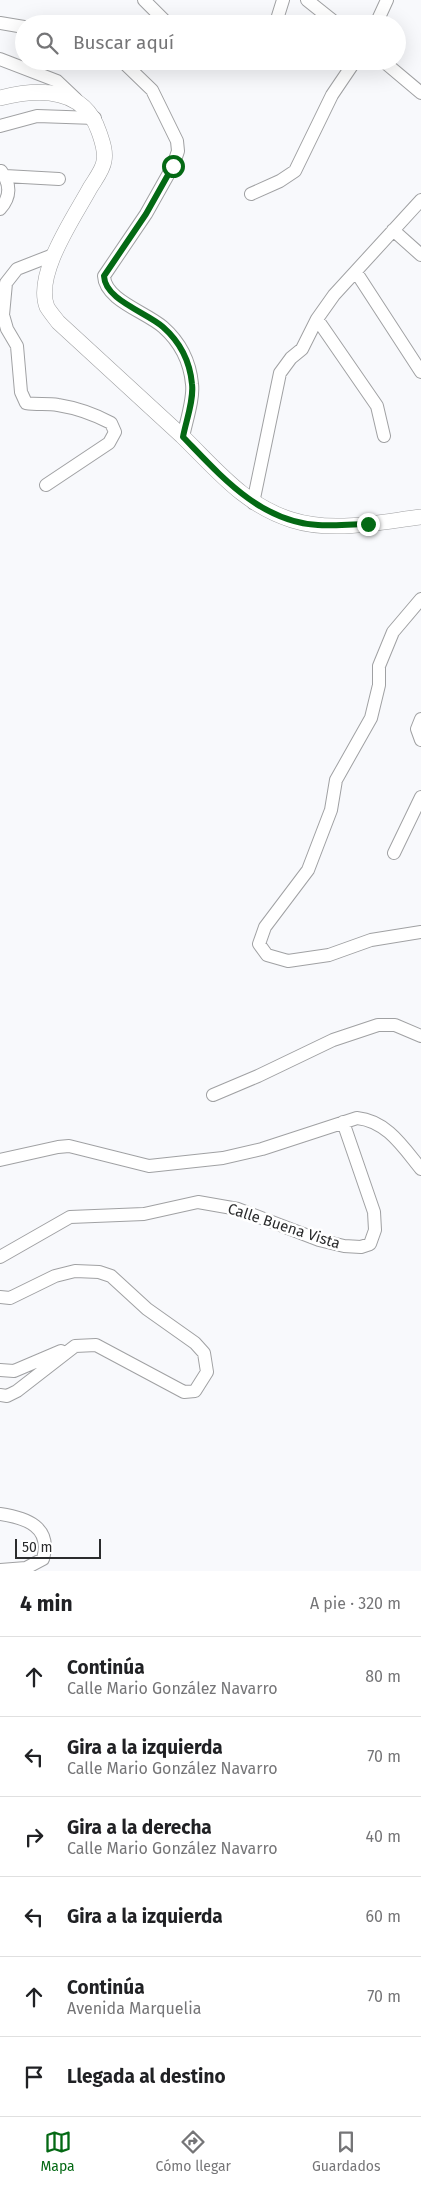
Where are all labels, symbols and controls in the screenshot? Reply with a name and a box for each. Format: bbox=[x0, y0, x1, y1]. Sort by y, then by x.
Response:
search box bbox=[15, 15, 406, 70]
icon: search bbox=[33, 29, 61, 57]
text: Buscar aquí bbox=[73, 31, 174, 54]
route start bbox=[162, 155, 185, 178]
route end bbox=[357, 513, 380, 536]
street label: Calle Buena Vista bbox=[226, 1199, 342, 1253]
scale bar bbox=[15, 1536, 101, 1559]
text: 50 m bbox=[22, 1539, 53, 1556]
text: 4 min bbox=[20, 1591, 73, 1617]
text: A pie · 320 m bbox=[310, 1594, 401, 1613]
text: Continúa bbox=[67, 1656, 145, 1679]
icon: ahead bbox=[20, 1663, 48, 1691]
text: 80 m bbox=[365, 1667, 401, 1686]
text: Calle Mario González Navarro bbox=[67, 1679, 278, 1698]
text: Gira a la izquierda bbox=[67, 1736, 223, 1759]
icon: left bbox=[20, 1743, 48, 1771]
text: 70 m bbox=[367, 1747, 401, 1766]
text: Calle Mario González Navarro bbox=[67, 1759, 278, 1778]
text: Gira a la derecha bbox=[67, 1816, 212, 1839]
icon: right bbox=[20, 1823, 48, 1851]
text: 40 m bbox=[366, 1827, 401, 1846]
text: Calle Mario González Navarro bbox=[67, 1839, 278, 1858]
icon: left bbox=[20, 1903, 48, 1931]
text: Gira a la izquierda bbox=[67, 1905, 223, 1928]
text: 60 m bbox=[366, 1907, 401, 1926]
text: Continúa bbox=[67, 1976, 145, 1999]
icon: ahead bbox=[20, 1983, 48, 2011]
text: 70 m bbox=[367, 1987, 401, 2006]
text: Avenida Marquelia bbox=[67, 1999, 201, 2018]
icon: arrive bbox=[20, 2063, 48, 2091]
text: Llegada al destino bbox=[67, 2065, 226, 2088]
tab: Mapa bbox=[40, 2128, 75, 2175]
tab: Cómo llegar bbox=[156, 2128, 231, 2175]
tab: Guardados bbox=[312, 2128, 381, 2175]

